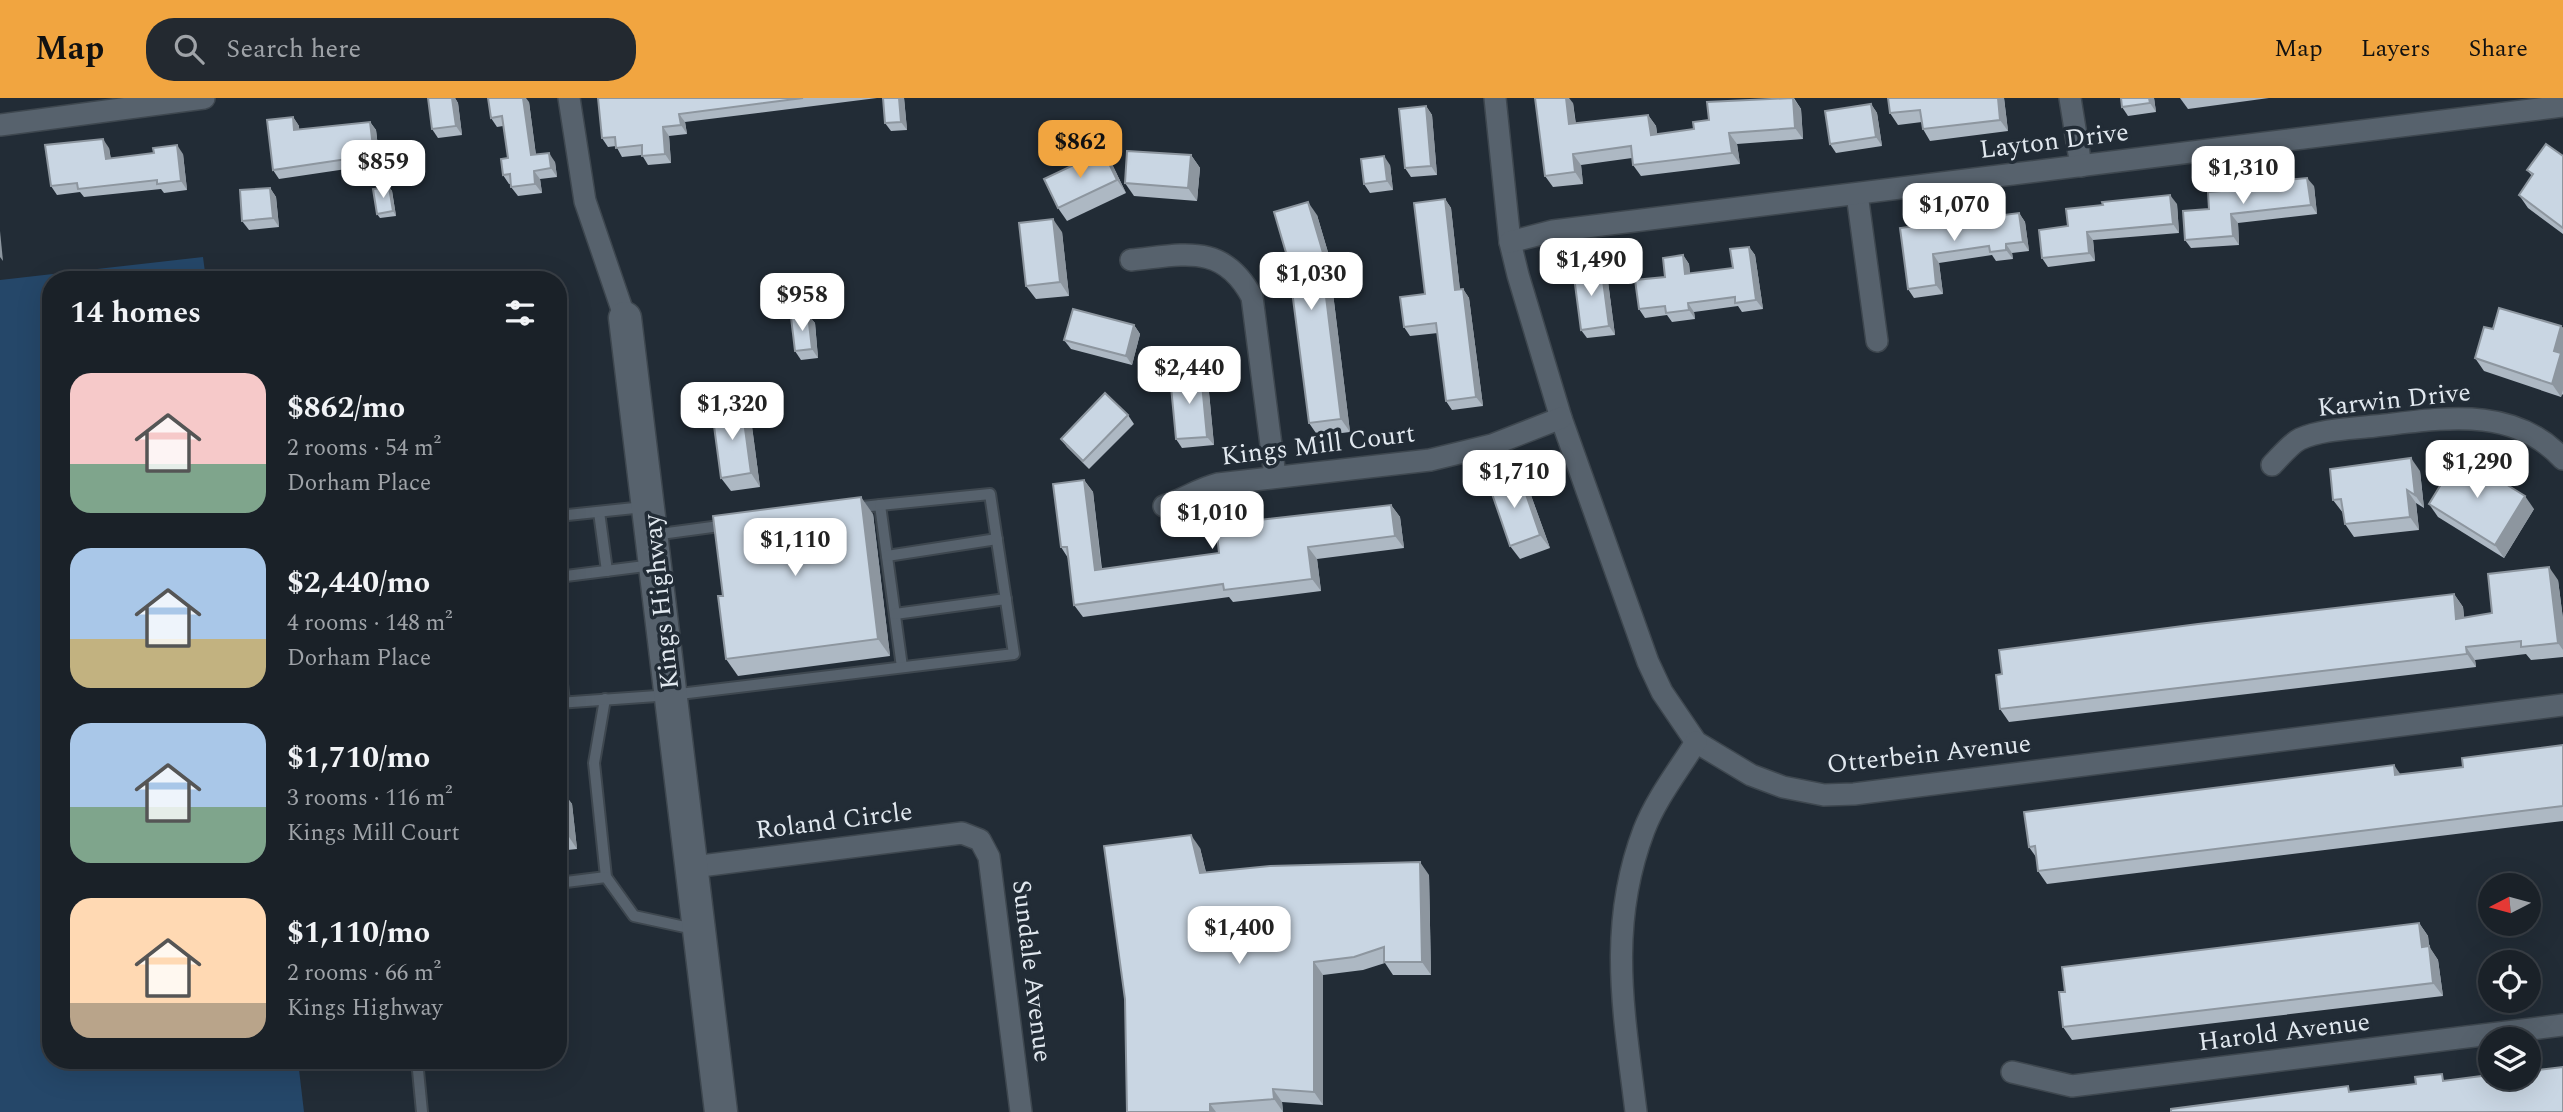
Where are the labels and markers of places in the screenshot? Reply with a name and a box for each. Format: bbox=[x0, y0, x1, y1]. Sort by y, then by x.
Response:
pin: $862 bbox=[1039, 120, 1121, 180]
pin: $859 bbox=[342, 140, 424, 200]
pin: $1,310 bbox=[2186, 146, 2300, 206]
pin: $1,070 bbox=[1897, 184, 2011, 243]
pin: $1,490 bbox=[1534, 238, 1648, 298]
pin: $1,030 bbox=[1254, 252, 1368, 312]
pin: $958 bbox=[761, 274, 843, 333]
pin: $2,440 bbox=[1132, 346, 1246, 406]
pin: $1,320 bbox=[675, 382, 789, 442]
pin: $1,290 bbox=[2420, 440, 2534, 500]
pin: $1,710 bbox=[1457, 450, 1571, 510]
pin: $1,010 bbox=[1155, 491, 1269, 551]
pin: $1,110 bbox=[738, 518, 852, 578]
pin: $1,400 bbox=[1182, 906, 1296, 966]

